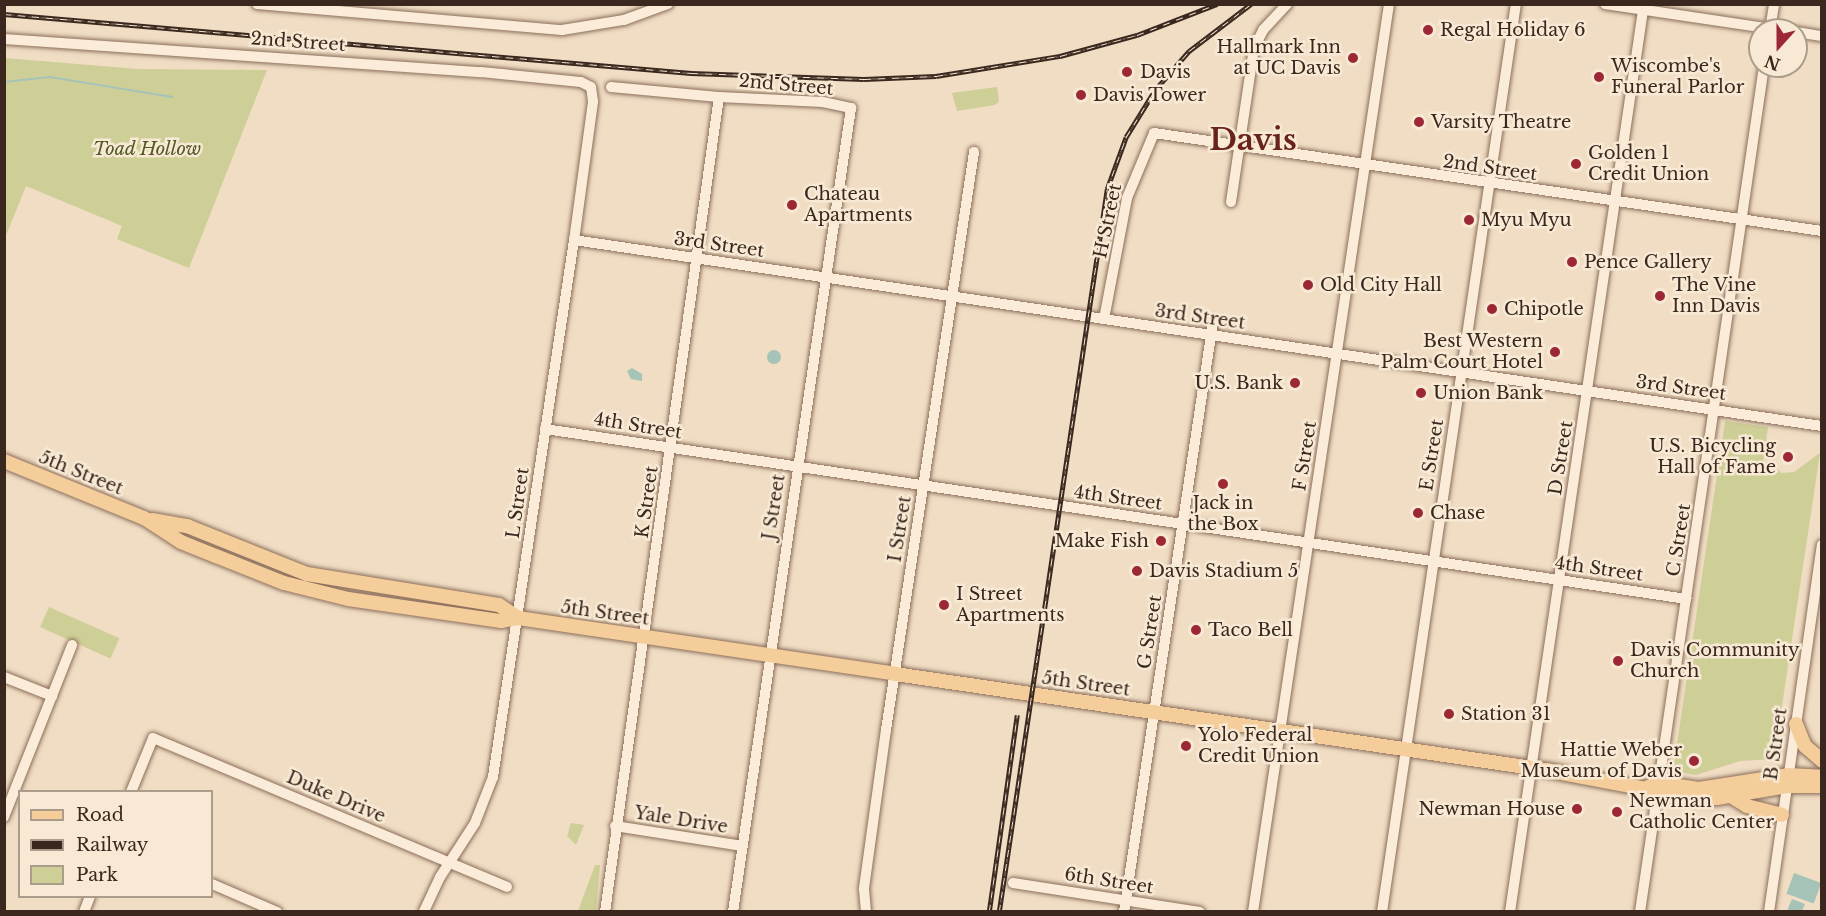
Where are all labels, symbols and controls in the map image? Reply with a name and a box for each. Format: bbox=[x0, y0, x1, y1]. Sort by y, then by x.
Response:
north arrow bbox=[1748, 18, 1808, 78]
place label: Regal Holiday 6 bbox=[1440, 19, 1586, 41]
marker: Regal Holiday 6 bbox=[1421, 23, 1435, 37]
street label: 2nd Street bbox=[250, 28, 346, 56]
place label: Hallmark Inn at UC Davis bbox=[1216, 37, 1341, 80]
marker: Hallmark Inn at UC Davis bbox=[1346, 51, 1360, 65]
text: N bbox=[1762, 51, 1783, 75]
place label: Wiscombe's Funeral Parlor bbox=[1611, 56, 1744, 98]
place label: Davis bbox=[1140, 61, 1191, 83]
marker: Davis bbox=[1118, 63, 1136, 81]
street label: 2nd Street bbox=[738, 70, 834, 100]
marker: Wiscombe's Funeral Parlor bbox=[1592, 70, 1606, 84]
place label: Davis Tower bbox=[1093, 84, 1207, 106]
marker: Davis Tower bbox=[1074, 88, 1088, 102]
place label: Varsity Theatre bbox=[1431, 111, 1572, 133]
marker: Varsity Theatre bbox=[1412, 115, 1426, 129]
district label: Davis bbox=[1209, 122, 1297, 158]
park label: Toad Hollow bbox=[93, 138, 201, 160]
place label: Golden 1 Credit Union bbox=[1588, 143, 1709, 186]
street label: 2nd Street bbox=[1441, 151, 1539, 185]
marker: Golden 1 Credit Union bbox=[1569, 157, 1583, 171]
street label: H Street bbox=[1090, 182, 1126, 260]
place label: Chateau Apartments bbox=[804, 184, 912, 226]
marker: Chateau Apartments bbox=[785, 198, 799, 212]
place label: Myu Myu bbox=[1481, 209, 1571, 231]
marker: Myu Myu bbox=[1462, 213, 1476, 227]
street label: 3rd Street bbox=[672, 228, 766, 262]
place label: Pence Gallery bbox=[1584, 251, 1711, 273]
marker: Pence Gallery bbox=[1565, 255, 1579, 269]
place label: Old City Hall bbox=[1320, 274, 1442, 296]
place label: The Vine Inn Davis bbox=[1672, 275, 1760, 318]
marker: Old City Hall bbox=[1301, 278, 1315, 292]
marker: The Vine Inn Davis bbox=[1653, 289, 1667, 303]
place label: Chipotle bbox=[1504, 298, 1584, 320]
street label: 3rd Street bbox=[1153, 300, 1247, 334]
marker: Chipotle bbox=[1485, 302, 1499, 316]
place label: Best Western Palm Court Hotel bbox=[1381, 331, 1543, 374]
marker: Best Western Palm Court Hotel bbox=[1548, 345, 1562, 359]
street label: 3rd Street bbox=[1634, 371, 1728, 405]
place label: U.S. Bank bbox=[1195, 372, 1283, 394]
marker: U.S. Bank bbox=[1288, 376, 1302, 390]
place label: Union Bank bbox=[1433, 382, 1543, 404]
marker: Union Bank bbox=[1414, 386, 1428, 400]
street label: 4th Street bbox=[592, 408, 684, 444]
street label: E Street bbox=[1416, 418, 1448, 492]
street label: F Street bbox=[1289, 419, 1321, 493]
street label: D Street bbox=[1544, 419, 1578, 497]
place label: U.S. Bicycling Hall of Fame bbox=[1649, 436, 1776, 478]
street label: 5th Street bbox=[36, 446, 126, 500]
marker: U.S. Bicycling Hall of Fame bbox=[1781, 450, 1795, 464]
street label: K Street bbox=[631, 464, 663, 540]
street label: L Street bbox=[502, 466, 534, 540]
street label: J Street bbox=[758, 473, 790, 541]
marker: Jack in the Box bbox=[1216, 477, 1230, 491]
street label: 4th Street bbox=[1072, 481, 1164, 515]
place label: Jack in the Box bbox=[1188, 493, 1258, 536]
street label: I Street bbox=[884, 494, 916, 564]
place label: Chase bbox=[1430, 502, 1485, 524]
street label: C Street bbox=[1663, 502, 1695, 578]
marker: Chase bbox=[1411, 506, 1425, 520]
place label: Make Fish bbox=[1055, 530, 1149, 552]
marker: Make Fish bbox=[1154, 534, 1168, 548]
street label: 4th Street bbox=[1553, 552, 1645, 586]
place label: Davis Stadium 5 bbox=[1149, 560, 1298, 582]
marker: Davis Stadium 5 bbox=[1130, 564, 1144, 578]
place label: I Street Apartments bbox=[956, 584, 1064, 626]
street label: G Street bbox=[1133, 593, 1167, 671]
street label: 5th Street bbox=[560, 596, 650, 630]
marker: I Street Apartments bbox=[937, 598, 951, 612]
place label: Taco Bell bbox=[1208, 619, 1293, 641]
marker: Taco Bell bbox=[1189, 623, 1203, 637]
place label: Davis Community Church bbox=[1630, 640, 1800, 682]
marker: Davis Community Church bbox=[1611, 654, 1625, 668]
street label: 5th Street bbox=[1041, 667, 1131, 701]
place label: Station 31 bbox=[1461, 703, 1551, 725]
street label: B Street bbox=[1760, 706, 1792, 782]
marker: Station 31 bbox=[1442, 707, 1456, 721]
place label: Yolo Federal Credit Union bbox=[1198, 725, 1319, 768]
marker: Yolo Federal Credit Union bbox=[1179, 739, 1193, 753]
place label: Hattie Weber Museum of Davis bbox=[1521, 740, 1682, 783]
marker: Hattie Weber Museum of Davis bbox=[1687, 754, 1701, 768]
street label: Duke Drive bbox=[283, 766, 389, 828]
legend bbox=[18, 790, 213, 898]
place label: Newman Catholic Center bbox=[1629, 791, 1774, 834]
place label: Newman House bbox=[1419, 798, 1565, 820]
street label: Yale Drive bbox=[633, 802, 729, 838]
marker: Newman House bbox=[1570, 802, 1584, 816]
text: Road bbox=[76, 804, 124, 826]
marker: Newman Catholic Center bbox=[1610, 805, 1624, 819]
text: Railway bbox=[76, 834, 148, 856]
street label: 6th Street bbox=[1063, 863, 1155, 899]
text: Park bbox=[76, 864, 118, 886]

